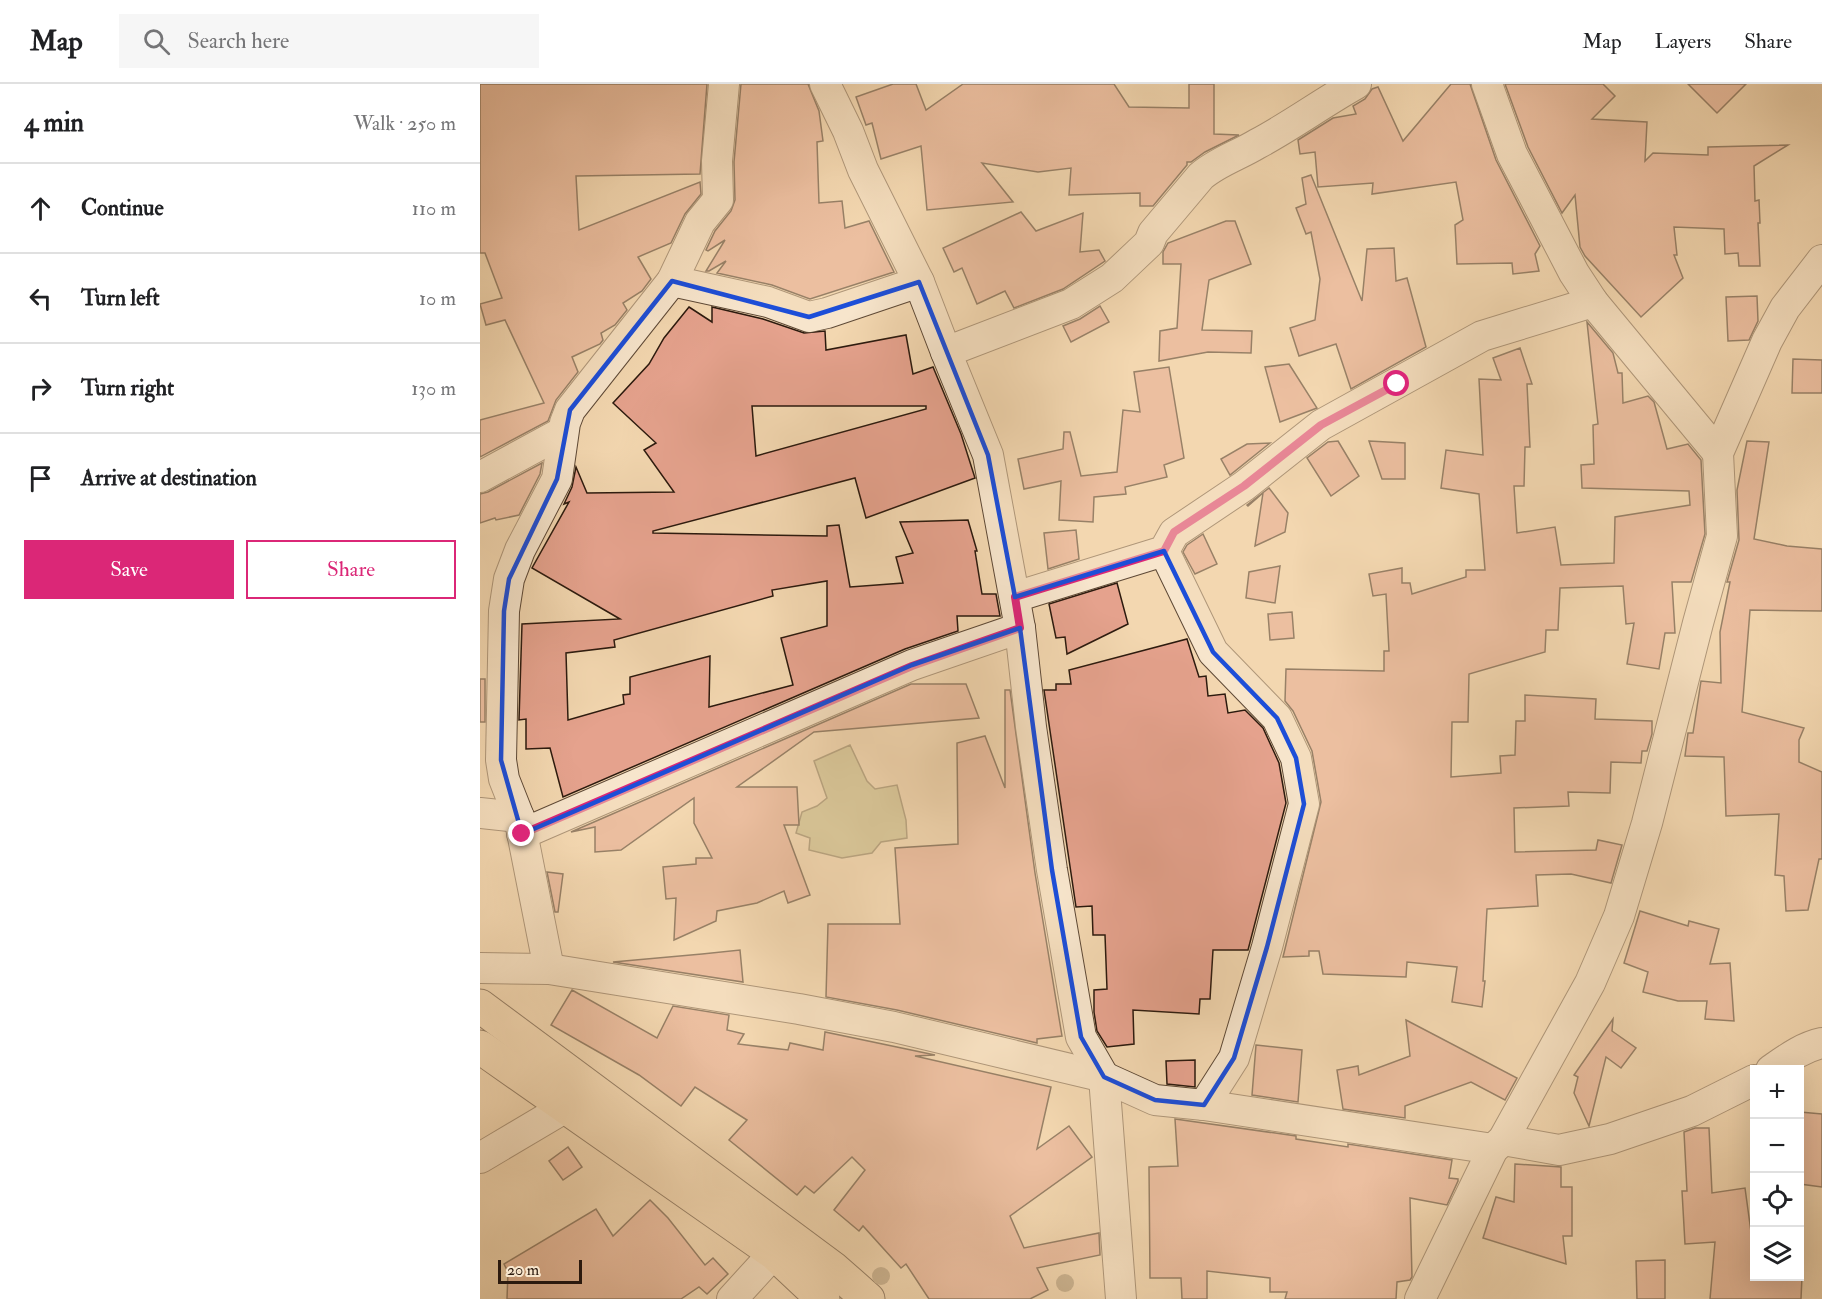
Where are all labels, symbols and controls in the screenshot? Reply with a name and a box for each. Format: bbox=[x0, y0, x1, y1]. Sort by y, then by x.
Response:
search box bbox=[119, 14, 539, 68]
text: Map bbox=[30, 24, 83, 59]
icon: search bbox=[140, 25, 173, 58]
text: Search here bbox=[188, 27, 289, 55]
text: Map bbox=[1582, 28, 1622, 55]
text: Layers bbox=[1655, 28, 1711, 55]
text: Share bbox=[1744, 28, 1792, 55]
text: 4 min bbox=[24, 107, 84, 139]
text: Walk · 250 m bbox=[353, 111, 456, 136]
icon: ahead bbox=[24, 192, 57, 225]
text: Continue bbox=[81, 194, 164, 222]
text: 110 m bbox=[412, 196, 456, 221]
icon: left bbox=[24, 282, 57, 315]
text: Turn left bbox=[81, 284, 160, 312]
text: 10 m bbox=[419, 286, 456, 311]
route start bbox=[1383, 370, 1409, 396]
icon: right bbox=[24, 372, 57, 405]
text: Turn right bbox=[81, 374, 174, 402]
text: 130 m bbox=[411, 376, 456, 401]
icon: arrive bbox=[24, 462, 57, 495]
text: Arrive at destination bbox=[81, 464, 257, 492]
button: Save bbox=[24, 540, 234, 599]
button: Share bbox=[246, 540, 456, 599]
route end bbox=[508, 820, 534, 846]
map controls bbox=[1750, 1065, 1804, 1281]
button: + bbox=[1750, 1065, 1804, 1119]
button: − bbox=[1750, 1119, 1804, 1173]
button: locate bbox=[1750, 1173, 1804, 1227]
button: layers bbox=[1750, 1227, 1804, 1281]
scale bar bbox=[498, 1257, 582, 1284]
text: 20 m bbox=[507, 1260, 539, 1280]

